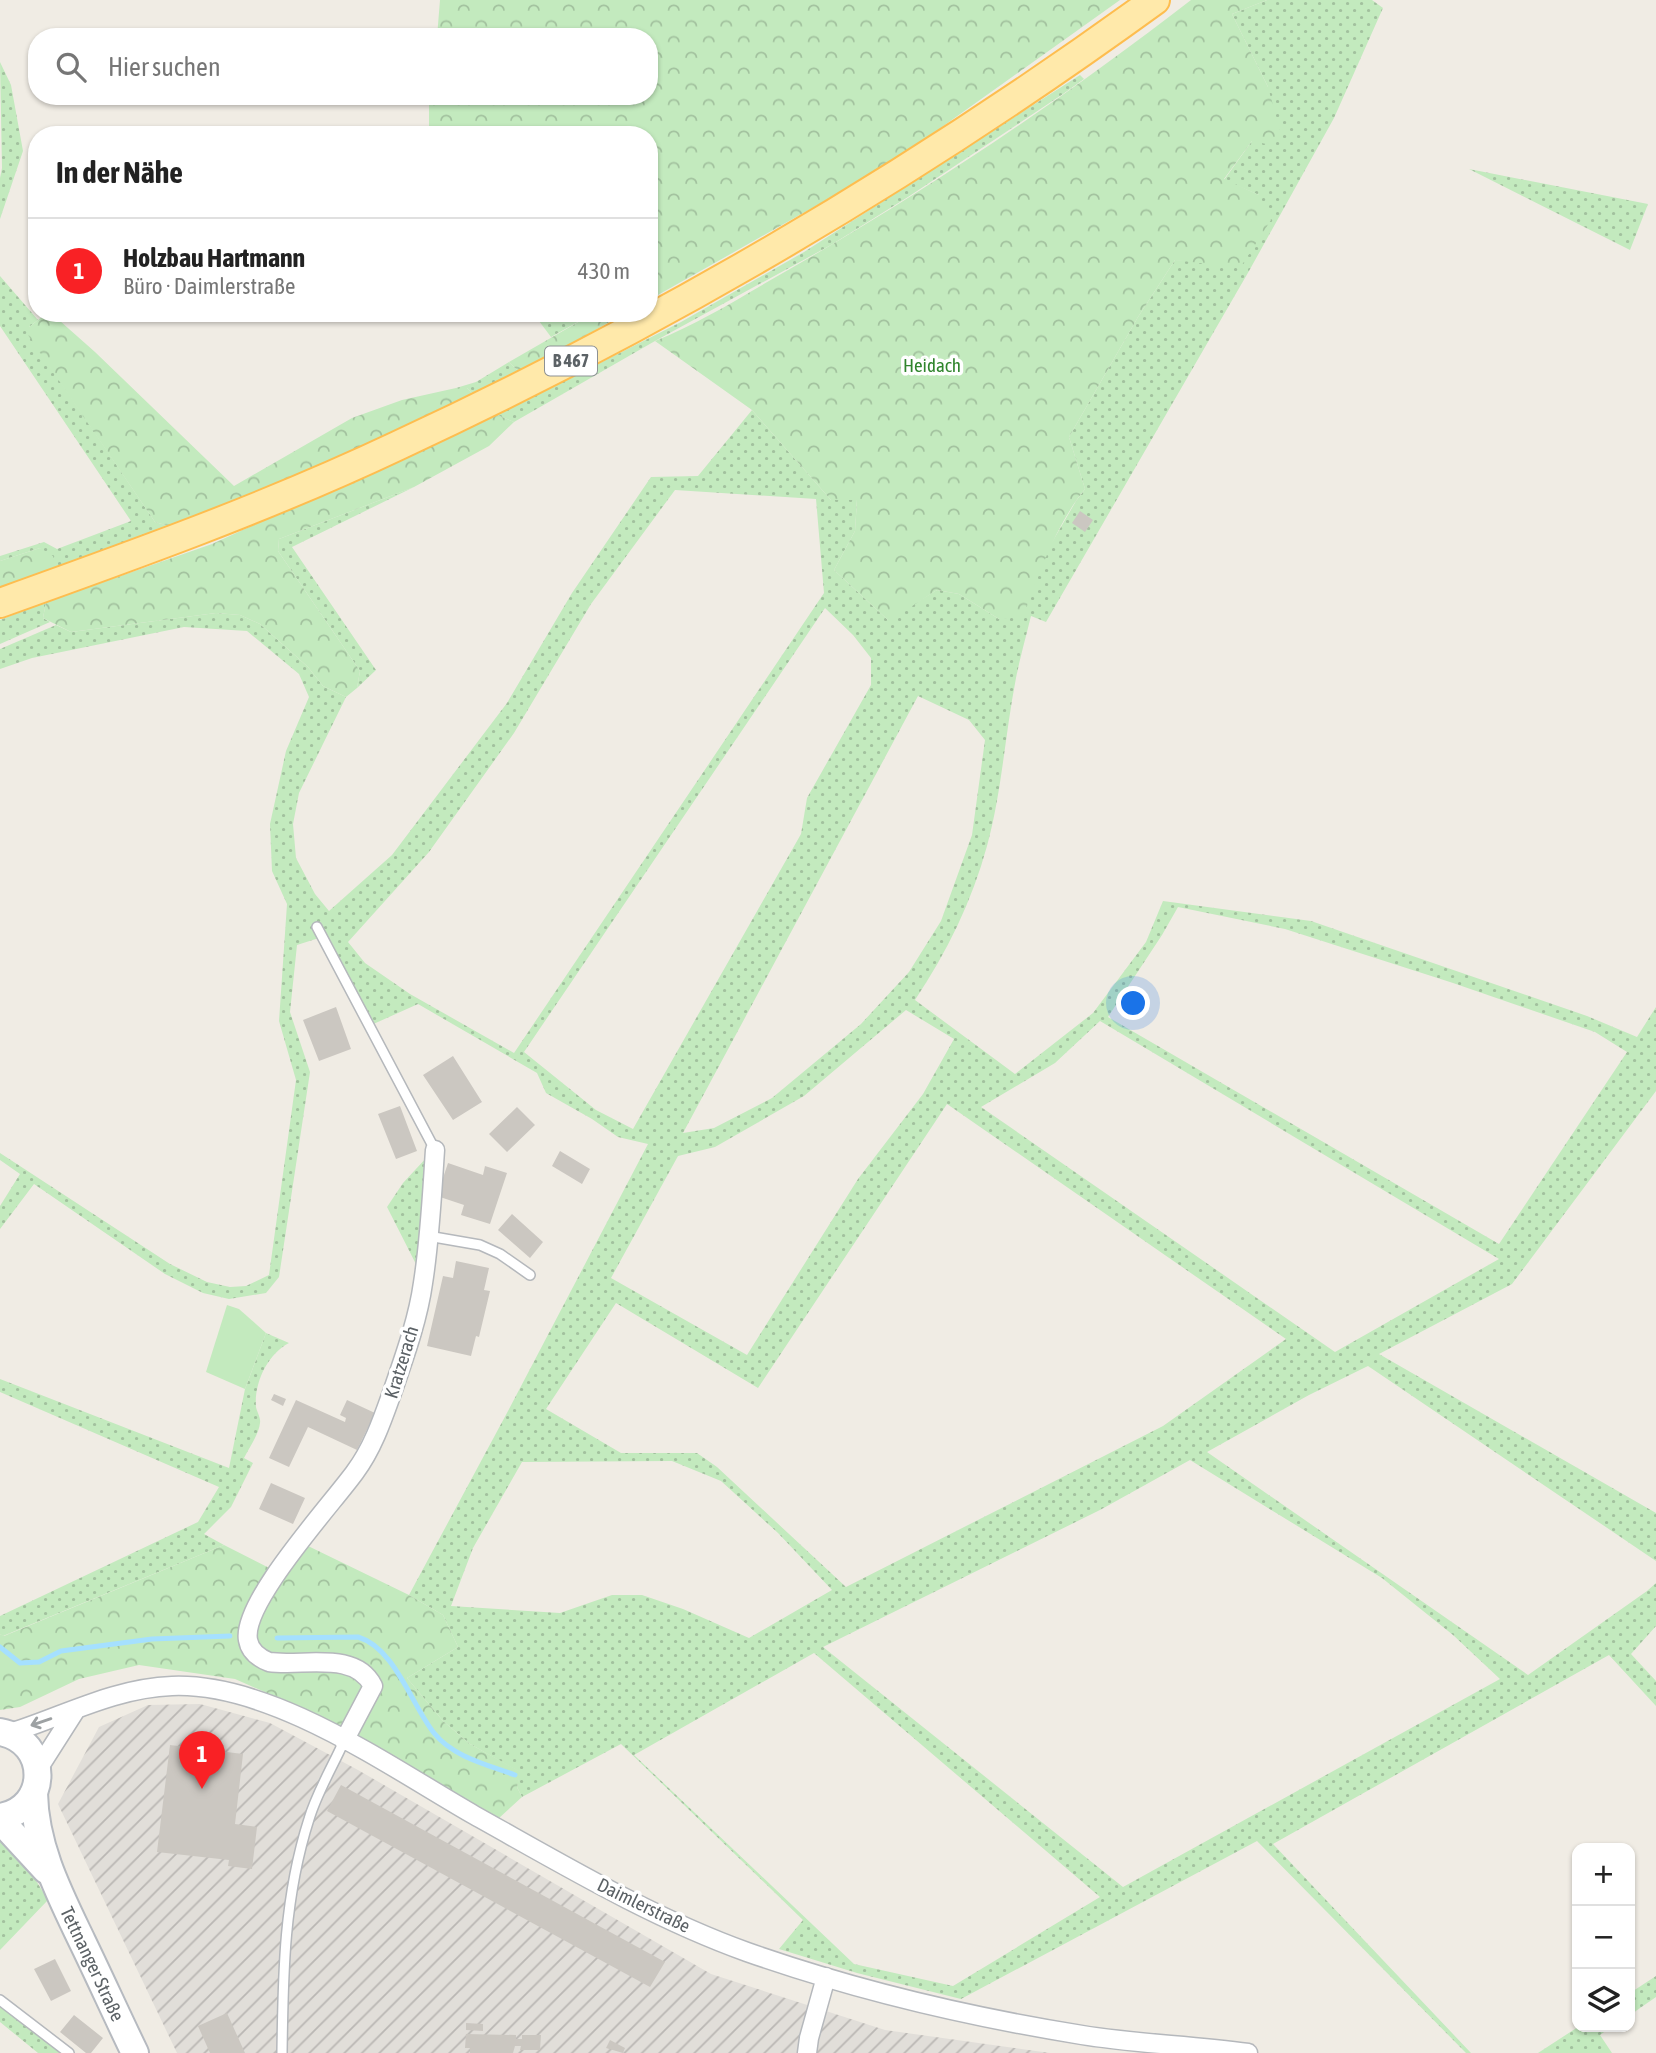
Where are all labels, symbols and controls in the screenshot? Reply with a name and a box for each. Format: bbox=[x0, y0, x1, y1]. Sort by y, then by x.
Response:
search box bbox=[28, 28, 658, 105]
icon: search bbox=[52, 48, 90, 86]
text: Hier suchen bbox=[108, 52, 221, 82]
text: In der Nähe bbox=[56, 155, 183, 189]
text: Holzbau Hartmann bbox=[123, 243, 305, 273]
text: 1 bbox=[74, 258, 84, 284]
text: 430 m bbox=[578, 258, 630, 284]
text: Büro · Daimlerstraße bbox=[123, 273, 295, 299]
road number: B 467 bbox=[545, 346, 597, 376]
park label: Heidach bbox=[903, 354, 961, 376]
your location bbox=[1116, 986, 1150, 1020]
street label: Kratzerach bbox=[380, 1323, 422, 1401]
one-way arrow bbox=[30, 1716, 52, 1729]
pin: 1 bbox=[179, 1731, 225, 1789]
map controls bbox=[1572, 1843, 1635, 2032]
button: + bbox=[1572, 1843, 1635, 1906]
street label: Daimlerstraße bbox=[594, 1873, 694, 1937]
street label: Tettnanger Straße bbox=[56, 1903, 129, 2024]
button: − bbox=[1572, 1906, 1635, 1969]
button: layers bbox=[1572, 1969, 1635, 2032]

